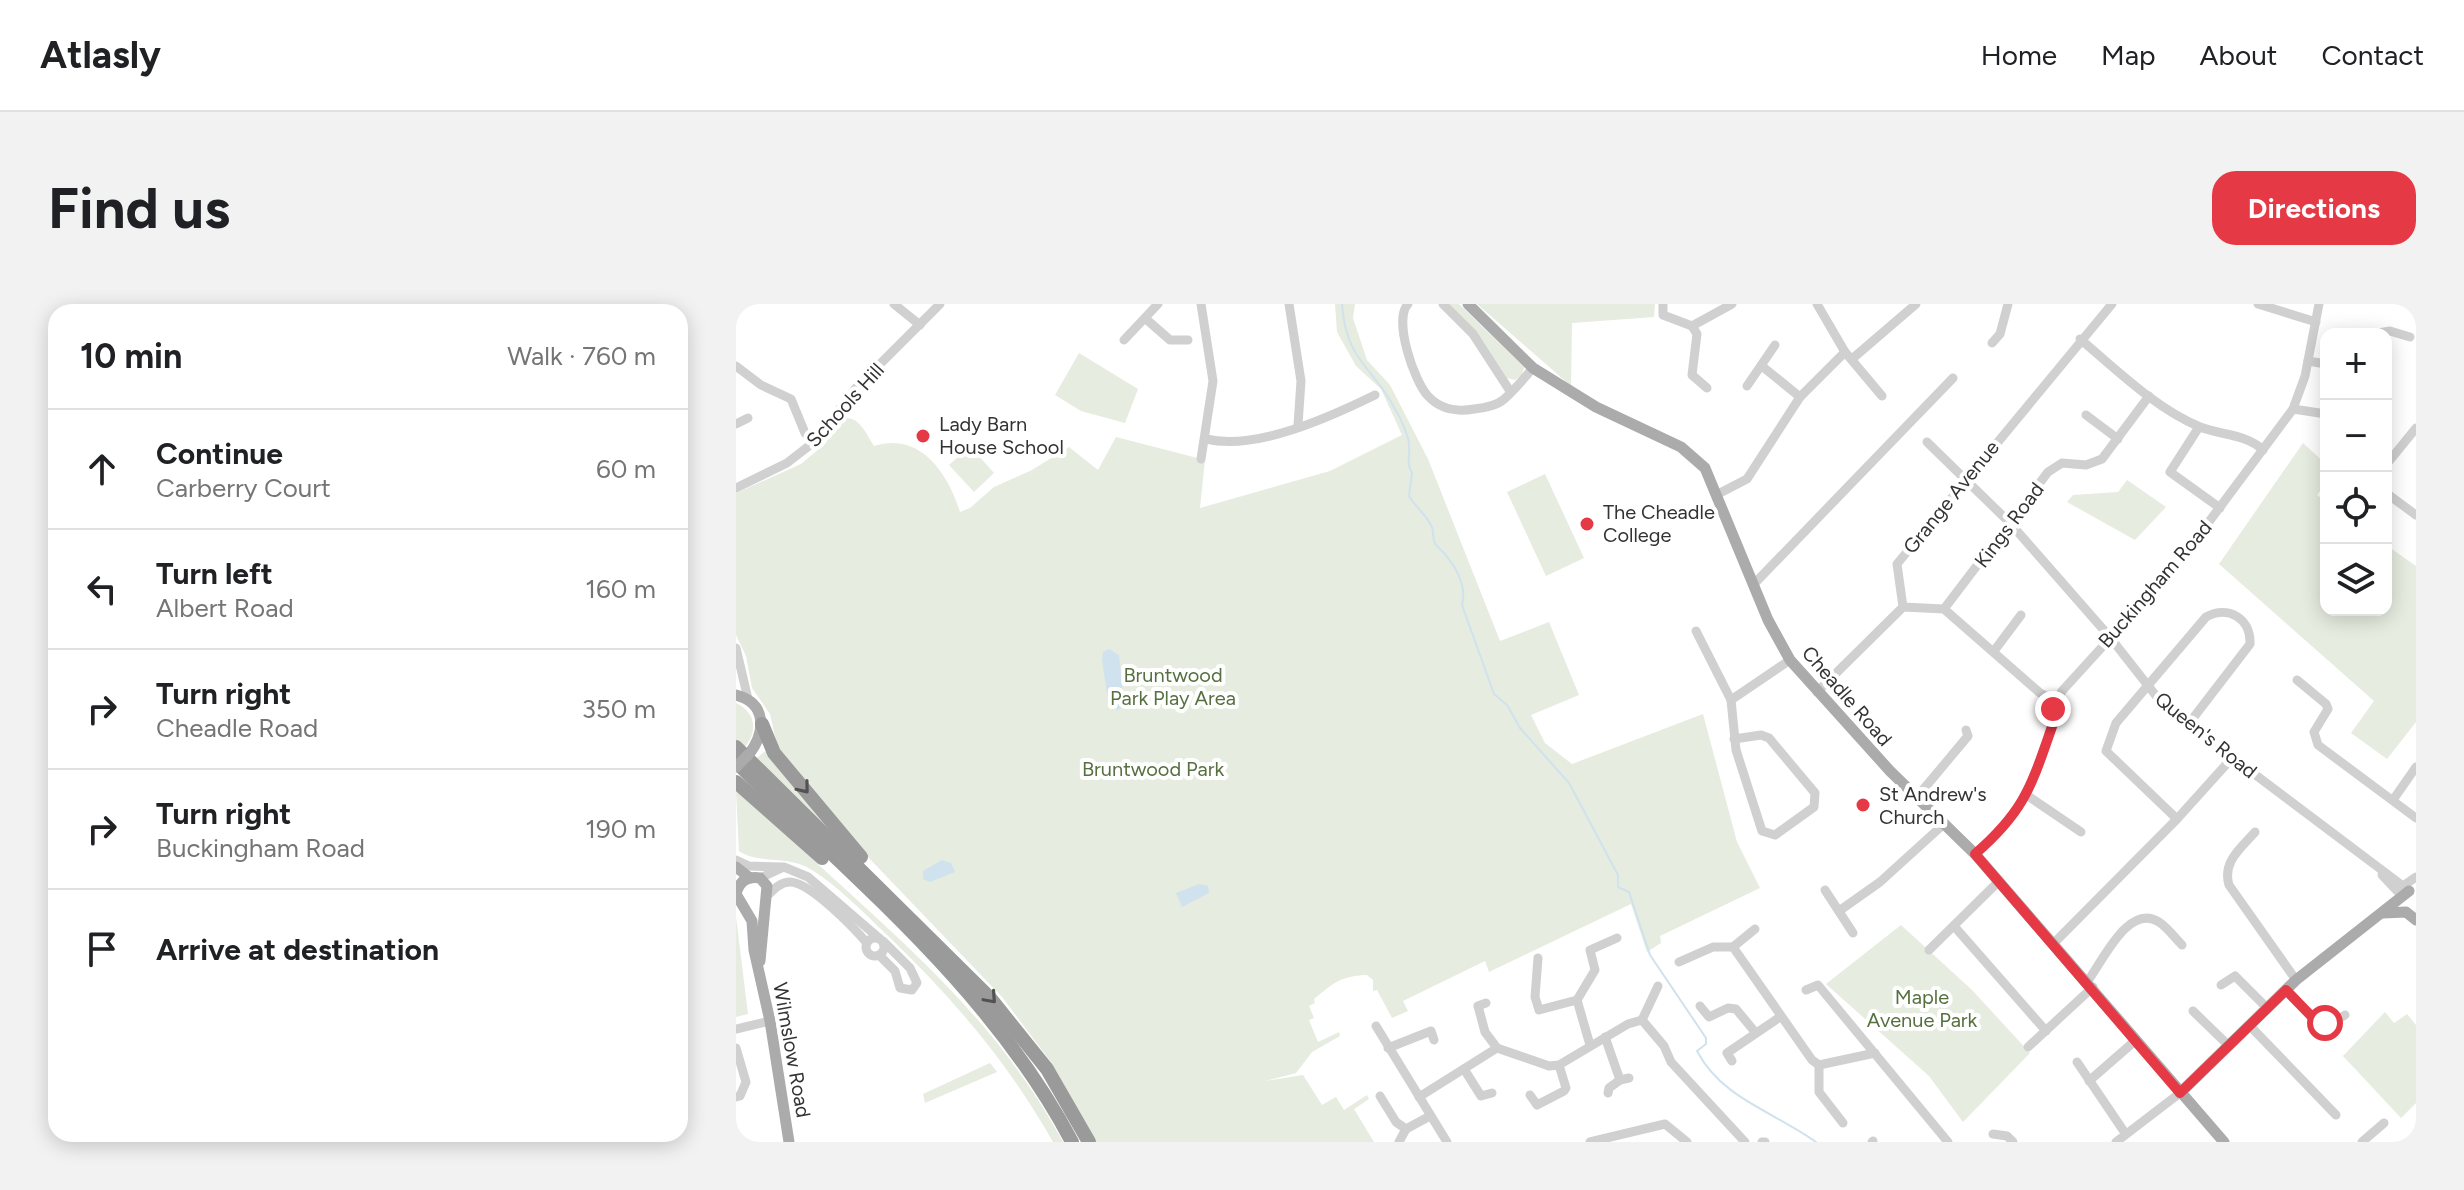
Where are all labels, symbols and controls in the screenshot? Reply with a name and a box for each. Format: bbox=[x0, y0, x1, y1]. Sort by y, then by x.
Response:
text: Atlasly bbox=[40, 32, 161, 78]
text: Home bbox=[1981, 38, 2057, 72]
text: Map bbox=[2101, 38, 2156, 72]
text: About bbox=[2200, 38, 2277, 72]
text: Contact bbox=[2321, 38, 2424, 72]
button: Directions bbox=[2212, 171, 2416, 245]
text: Find us bbox=[48, 175, 230, 242]
map controls bbox=[2320, 328, 2392, 616]
button: + bbox=[2320, 328, 2392, 400]
text: 10 min bbox=[80, 336, 182, 377]
text: Walk · 760 m bbox=[507, 340, 656, 372]
street label: Schools Hill bbox=[801, 358, 889, 452]
button: − bbox=[2320, 400, 2392, 472]
place label: Lady Barn House School bbox=[939, 412, 1064, 459]
marker: Lady Barn House School bbox=[914, 427, 932, 445]
text: Continue bbox=[156, 435, 283, 472]
street label: Grange Avenue bbox=[1898, 436, 2004, 558]
icon: ahead bbox=[80, 447, 124, 491]
text: 60 m bbox=[596, 453, 656, 485]
text: Carberry Court bbox=[156, 472, 331, 504]
button: locate bbox=[2320, 472, 2392, 544]
street label: Kings Road bbox=[1969, 478, 2049, 572]
place label: The Cheadle College bbox=[1603, 500, 1715, 547]
marker: The Cheadle College bbox=[1578, 515, 1596, 533]
street label: Buckingham Road bbox=[2093, 515, 2217, 653]
button: layers bbox=[2320, 544, 2392, 616]
text: Turn left bbox=[156, 555, 273, 592]
icon: left bbox=[80, 567, 124, 611]
text: 160 m bbox=[585, 573, 656, 605]
text: Albert Road bbox=[156, 592, 294, 624]
street label: Cheadle Road bbox=[1797, 641, 1897, 751]
park label: Bruntwood Park Play Area bbox=[1110, 663, 1236, 710]
text: Turn right bbox=[156, 675, 291, 712]
icon: right bbox=[80, 687, 124, 731]
street label: Queen's Road bbox=[2150, 687, 2262, 783]
route end bbox=[2035, 691, 2071, 727]
text: 350 m bbox=[582, 693, 656, 725]
text: Cheadle Road bbox=[156, 712, 318, 744]
park label: Bruntwood Park bbox=[1082, 757, 1224, 781]
one-way arrow bbox=[794, 779, 809, 794]
place label: St Andrew's Church bbox=[1879, 782, 1987, 829]
text: Turn right bbox=[156, 795, 291, 832]
marker: St Andrew's Church bbox=[1854, 796, 1872, 814]
icon: right bbox=[80, 807, 124, 851]
text: 190 m bbox=[585, 813, 656, 845]
text: Buckingham Road bbox=[156, 832, 365, 864]
icon: arrive bbox=[80, 927, 124, 971]
text: Arrive at destination bbox=[156, 931, 439, 968]
street label: Wilmslow Road bbox=[768, 980, 816, 1120]
park label: Maple Avenue Park bbox=[1867, 985, 1978, 1032]
one-way arrow bbox=[981, 989, 995, 1004]
route start bbox=[2307, 1005, 2343, 1041]

